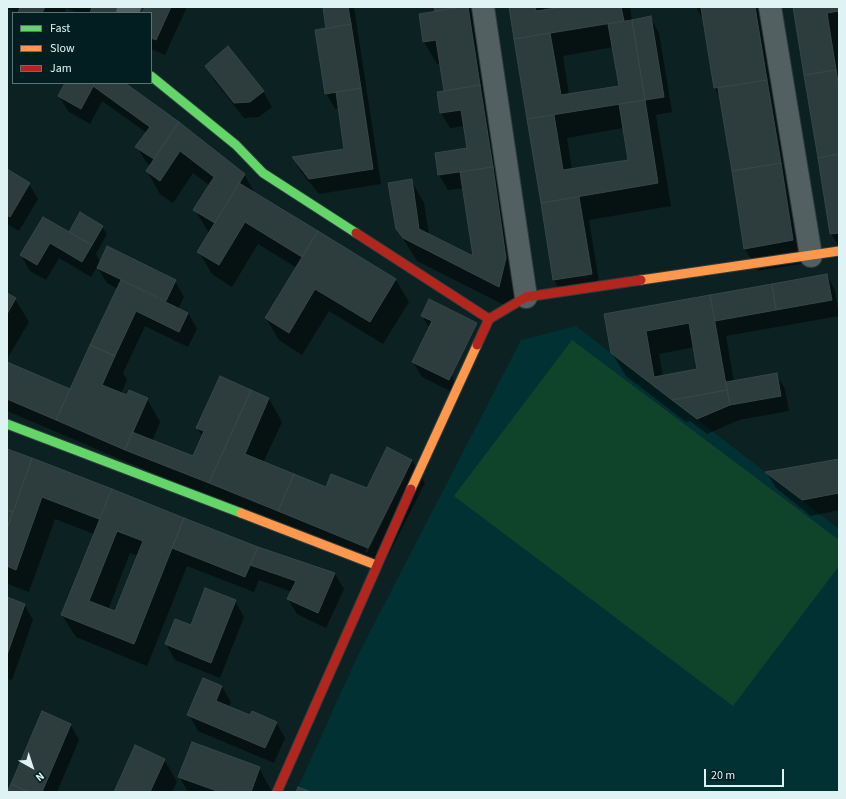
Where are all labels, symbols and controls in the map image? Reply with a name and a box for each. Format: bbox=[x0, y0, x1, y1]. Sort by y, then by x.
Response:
legend bbox=[12, 12, 152, 84]
text: Fast bbox=[50, 20, 70, 37]
text: Slow bbox=[50, 40, 75, 57]
text: Jam bbox=[50, 60, 72, 77]
north arrow bbox=[12, 747, 52, 787]
scale bar bbox=[706, 761, 786, 787]
text: 20 m bbox=[711, 767, 735, 784]
text: N bbox=[32, 769, 47, 785]

